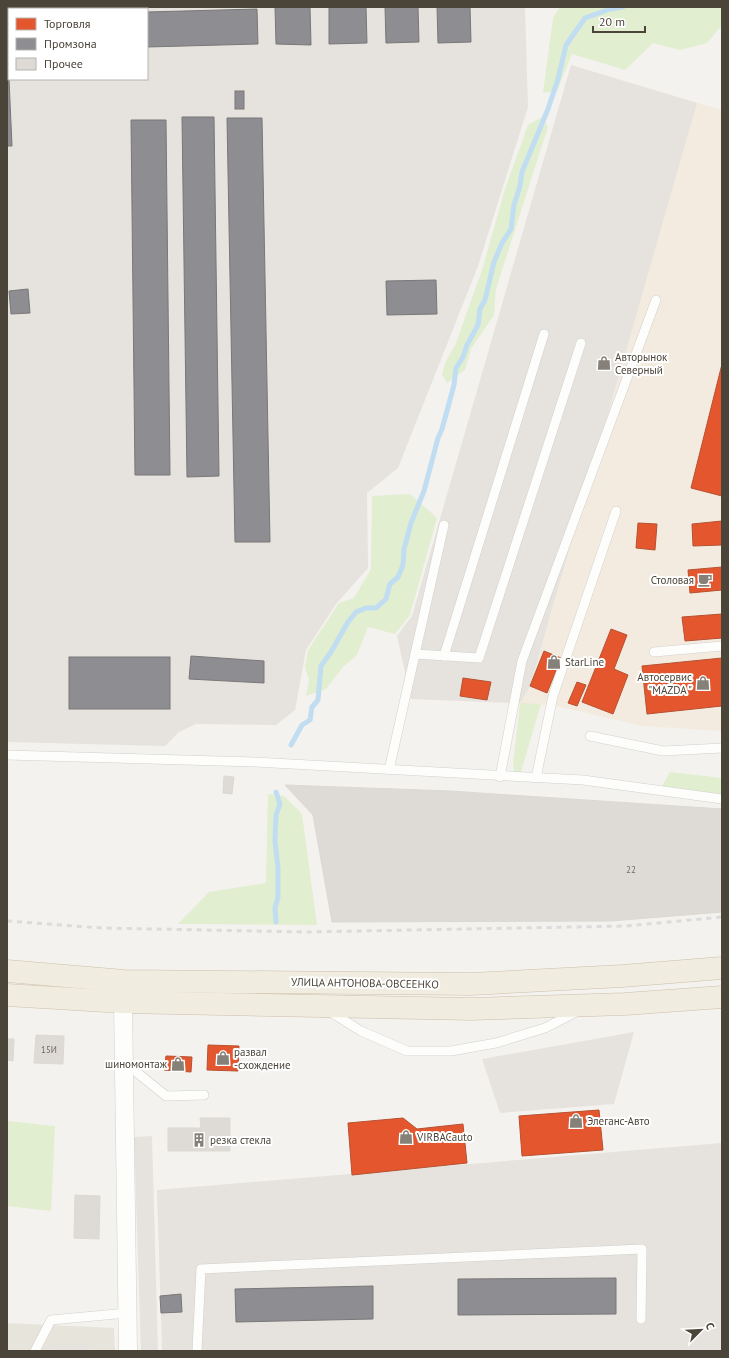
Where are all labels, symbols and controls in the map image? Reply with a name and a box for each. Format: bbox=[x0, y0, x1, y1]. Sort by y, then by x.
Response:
legend bbox=[8, 8, 148, 80]
scale bar bbox=[593, 8, 645, 34]
text: 20 m bbox=[599, 14, 625, 29]
text: Торговля bbox=[44, 16, 90, 31]
text: Промзона bbox=[44, 36, 97, 51]
text: Прочее bbox=[44, 56, 83, 71]
place label: Авторынок Северный bbox=[615, 350, 668, 377]
shop icon: Авторынок Северный bbox=[596, 355, 612, 371]
cafe icon: Столовая bbox=[697, 572, 713, 588]
place label: Столовая bbox=[651, 573, 694, 587]
shop icon: StarLine bbox=[546, 654, 562, 670]
place label: StarLine bbox=[565, 655, 604, 669]
place label: Автосервис "MAZDA " bbox=[637, 670, 692, 697]
shop icon: Автосервис "MAZDA " bbox=[695, 675, 711, 691]
house number: 22 bbox=[626, 864, 636, 875]
street label: УЛИЦА АНТОНОВА-ОВСЕЕНКО bbox=[291, 975, 439, 991]
house number: 15И bbox=[41, 1044, 57, 1055]
place label: развал -схождение bbox=[234, 1045, 291, 1072]
shop icon: развал -схождение bbox=[215, 1050, 231, 1066]
shop icon: шиномонтаж bbox=[170, 1056, 186, 1072]
place label: шиномонтаж bbox=[105, 1057, 168, 1071]
shop icon: Элеганс-Авто bbox=[568, 1113, 584, 1129]
place label: Элеганс-Авто bbox=[587, 1114, 650, 1128]
shop icon: VIRBACauto bbox=[398, 1129, 414, 1145]
place label: VIRBACauto bbox=[416, 1130, 473, 1144]
building icon: резка стекла bbox=[191, 1132, 207, 1148]
place label: резка стекла bbox=[210, 1133, 271, 1147]
north arrow bbox=[681, 1310, 721, 1350]
text: С bbox=[702, 1320, 718, 1332]

